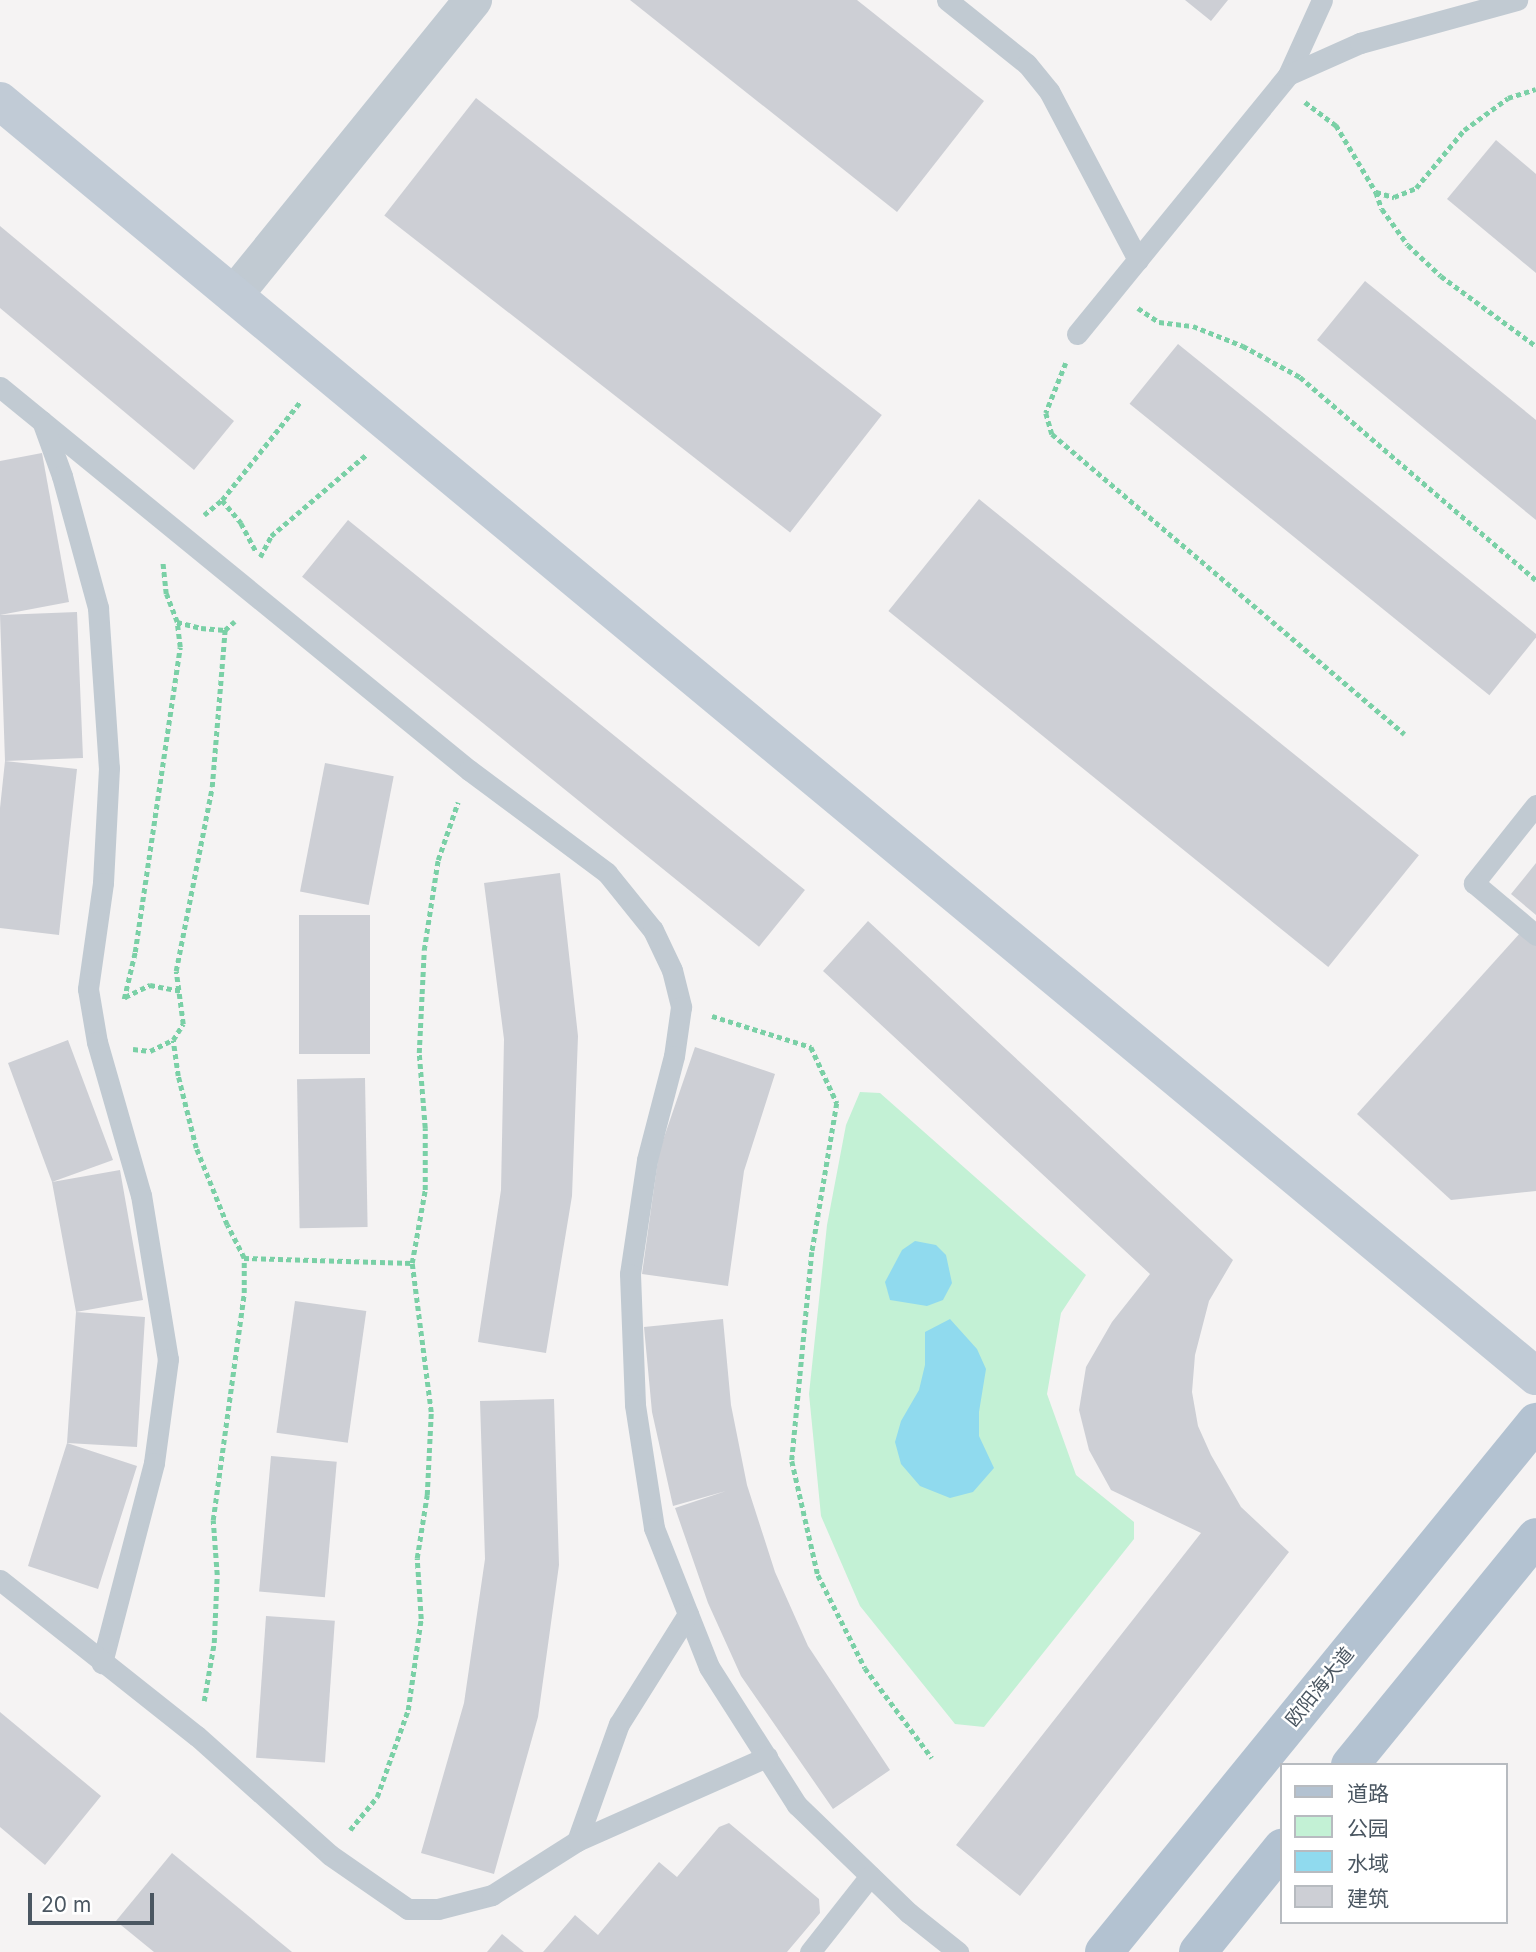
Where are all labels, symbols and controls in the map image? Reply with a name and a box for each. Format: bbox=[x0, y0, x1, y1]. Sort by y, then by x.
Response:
street label: 欧阳海大道 bbox=[1281, 1643, 1359, 1731]
legend bbox=[1280, 1763, 1508, 1924]
text: 道路 bbox=[1347, 1781, 1389, 1806]
text: 公园 bbox=[1347, 1816, 1389, 1841]
text: 水域 bbox=[1347, 1851, 1389, 1876]
scale bar bbox=[32, 1878, 158, 1922]
text: 建筑 bbox=[1347, 1886, 1389, 1911]
text: 20 m bbox=[41, 1892, 91, 1917]

